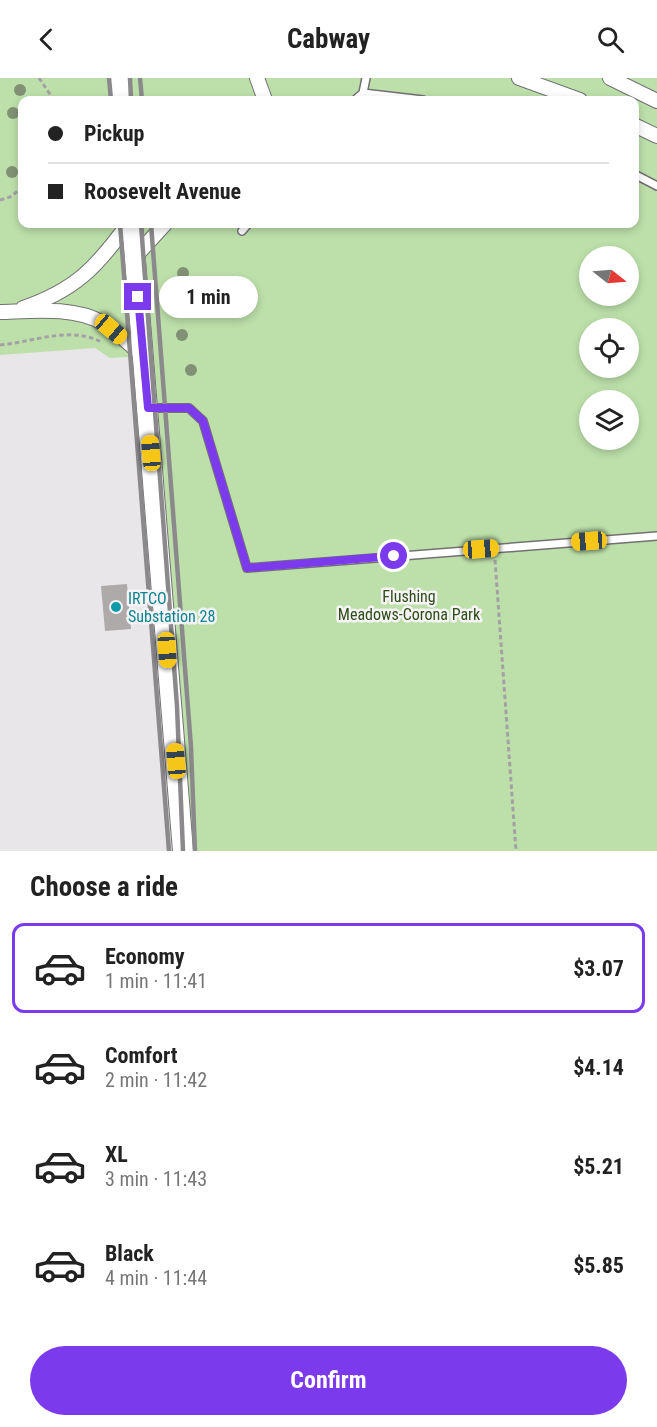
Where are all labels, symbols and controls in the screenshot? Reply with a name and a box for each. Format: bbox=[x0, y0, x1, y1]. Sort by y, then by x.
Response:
icon: back bbox=[30, 23, 63, 56]
text: Cabway bbox=[287, 23, 370, 55]
icon: search bbox=[594, 23, 627, 56]
text: Pickup bbox=[84, 121, 144, 146]
text: Roosevelt Avenue bbox=[84, 179, 241, 204]
north arrow bbox=[579, 246, 639, 306]
map controls bbox=[579, 246, 639, 450]
callout: 1 min bbox=[159, 276, 258, 318]
route end bbox=[124, 283, 151, 310]
text: 1 min bbox=[186, 285, 231, 309]
car bbox=[91, 311, 131, 347]
button: locate bbox=[579, 318, 639, 378]
button: layers bbox=[579, 390, 639, 450]
car bbox=[140, 434, 162, 472]
car bbox=[570, 531, 608, 551]
car bbox=[462, 539, 500, 559]
route start bbox=[380, 542, 407, 569]
park label: Flushing Meadows-Corona Park bbox=[338, 587, 481, 624]
place label: IRTCO Substation 28 bbox=[128, 589, 215, 626]
marker: IRTCO Substation 28 bbox=[109, 600, 123, 614]
car bbox=[157, 631, 177, 669]
car bbox=[165, 742, 187, 780]
text: Choose a ride bbox=[30, 871, 178, 903]
icon: car bbox=[33, 941, 87, 995]
text: Economy bbox=[105, 944, 185, 969]
text: $3.07 bbox=[573, 956, 624, 981]
text: 1 min · 11:41 bbox=[105, 969, 207, 993]
icon: car bbox=[33, 1040, 87, 1094]
text: Comfort bbox=[105, 1043, 178, 1068]
text: $4.14 bbox=[573, 1055, 624, 1080]
text: 2 min · 11:42 bbox=[105, 1068, 207, 1092]
icon: car bbox=[33, 1139, 87, 1193]
text: XL bbox=[105, 1142, 128, 1167]
text: $5.21 bbox=[573, 1154, 624, 1179]
text: 3 min · 11:43 bbox=[105, 1167, 207, 1191]
icon: car bbox=[33, 1238, 87, 1292]
text: Black bbox=[105, 1241, 154, 1266]
text: $5.85 bbox=[573, 1253, 624, 1278]
text: 4 min · 11:44 bbox=[105, 1266, 207, 1290]
button: Confirm bbox=[30, 1346, 627, 1415]

